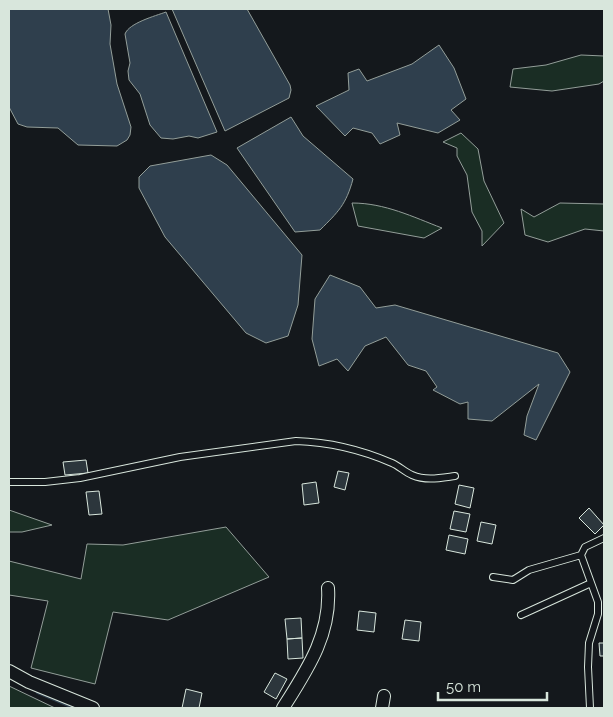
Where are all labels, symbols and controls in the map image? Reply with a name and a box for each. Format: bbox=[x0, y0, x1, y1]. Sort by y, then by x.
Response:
scale bar bbox=[438, 670, 547, 702]
text: 50 m bbox=[446, 678, 481, 696]

